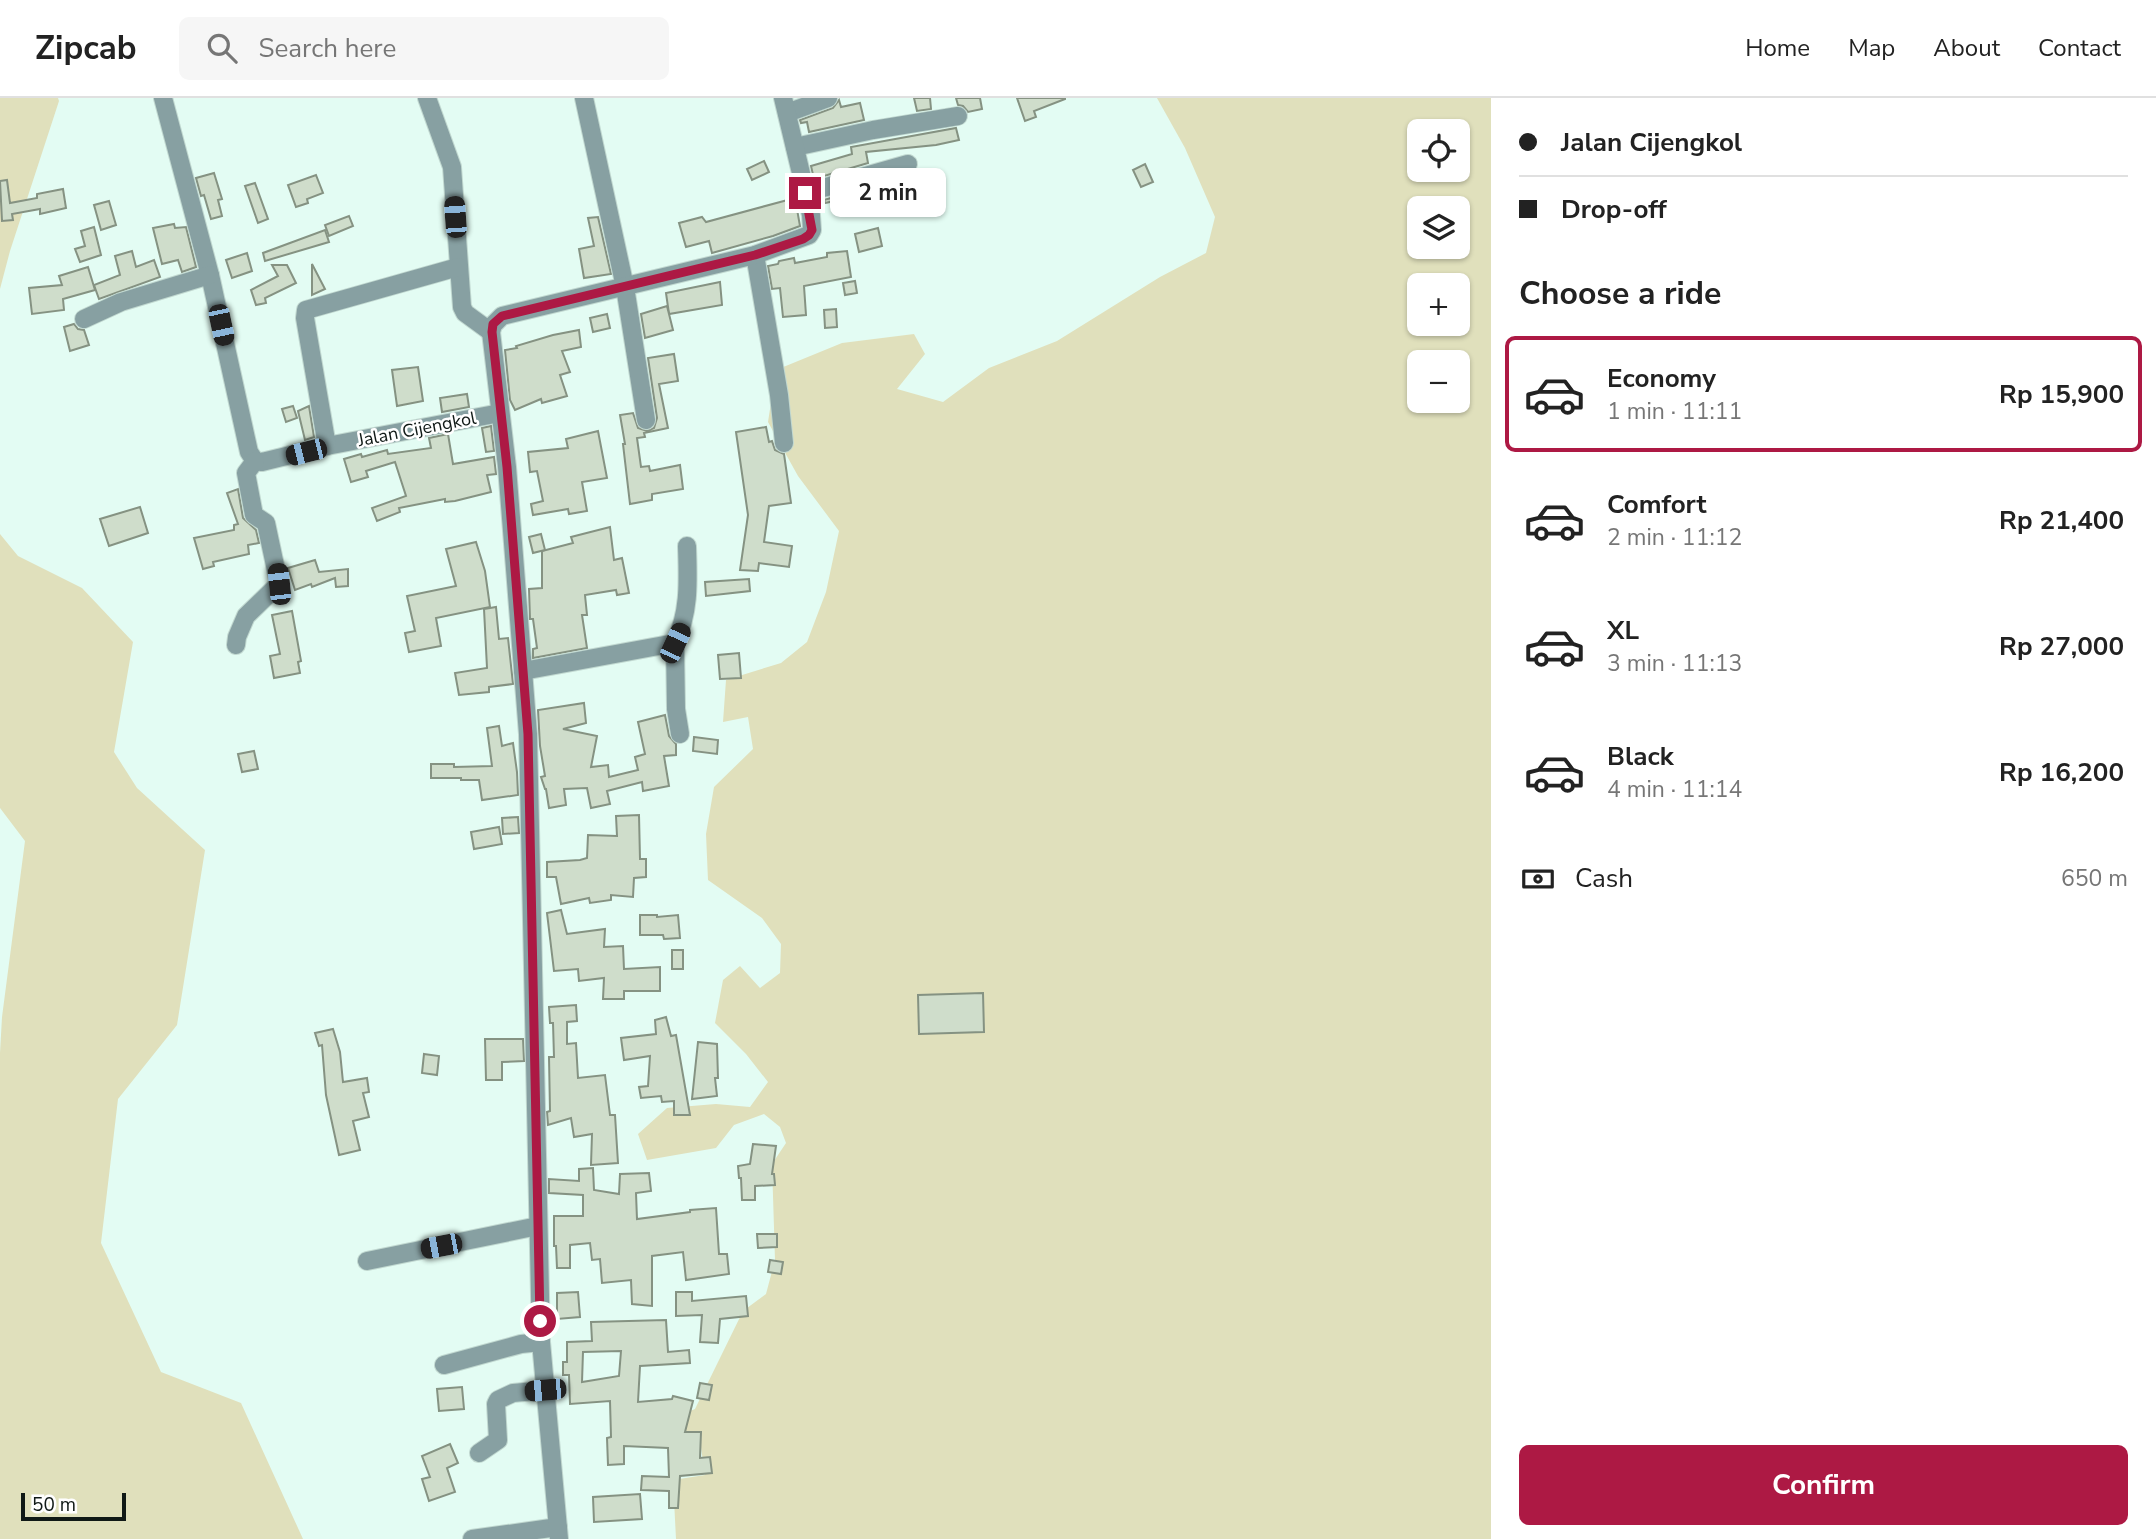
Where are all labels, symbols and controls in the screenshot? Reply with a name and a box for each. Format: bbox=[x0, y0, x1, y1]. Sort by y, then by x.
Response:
search box bbox=[179, 17, 669, 80]
text: Zipcab bbox=[35, 26, 137, 71]
icon: search bbox=[203, 29, 241, 67]
text: Search here bbox=[259, 31, 396, 66]
text: Home bbox=[1745, 32, 1810, 64]
text: Map bbox=[1848, 32, 1895, 64]
text: About bbox=[1933, 32, 2000, 64]
text: Contact bbox=[2038, 32, 2121, 64]
map controls bbox=[1407, 119, 1470, 413]
button: locate bbox=[1407, 119, 1470, 182]
text: Jalan Cijengkol bbox=[1561, 125, 1742, 160]
callout: 2 min bbox=[830, 168, 945, 217]
route end bbox=[789, 177, 821, 209]
text: 2 min bbox=[858, 177, 918, 208]
text: Drop-off bbox=[1561, 192, 1667, 227]
car bbox=[444, 195, 467, 239]
button: layers bbox=[1407, 196, 1470, 259]
text: Choose a ride bbox=[1519, 272, 1721, 315]
button: + bbox=[1407, 273, 1470, 336]
car bbox=[207, 302, 236, 348]
button: − bbox=[1407, 350, 1470, 413]
text: Economy bbox=[1607, 361, 1716, 396]
icon: car bbox=[1523, 363, 1586, 426]
text: Rp 15,900 bbox=[1999, 377, 2124, 412]
text: 1 min · 11:11 bbox=[1607, 396, 1742, 427]
street label: Jalan Cijengkol bbox=[355, 406, 479, 452]
car bbox=[284, 437, 329, 467]
text: Comfort bbox=[1607, 487, 1707, 522]
icon: car bbox=[1523, 489, 1586, 552]
text: Rp 21,400 bbox=[1999, 503, 2124, 538]
text: 2 min · 11:12 bbox=[1607, 522, 1742, 553]
car bbox=[267, 562, 292, 606]
text: XL bbox=[1607, 613, 1639, 648]
icon: car bbox=[1523, 615, 1586, 678]
car bbox=[657, 620, 694, 666]
text: Rp 27,000 bbox=[1999, 629, 2124, 664]
text: 3 min · 11:13 bbox=[1607, 648, 1742, 679]
text: Black bbox=[1607, 739, 1674, 774]
icon: car bbox=[1523, 741, 1586, 804]
text: Rp 16,200 bbox=[1999, 755, 2124, 790]
text: 4 min · 11:14 bbox=[1607, 774, 1742, 805]
icon: cash bbox=[1519, 860, 1557, 898]
text: Cash bbox=[1575, 861, 1633, 896]
text: 650 m bbox=[2061, 863, 2128, 894]
car bbox=[419, 1232, 464, 1260]
route start bbox=[524, 1305, 556, 1337]
car bbox=[524, 1378, 567, 1402]
button: Confirm bbox=[1519, 1445, 2128, 1525]
scale bar bbox=[21, 1490, 126, 1522]
text: 50 m bbox=[32, 1492, 76, 1518]

